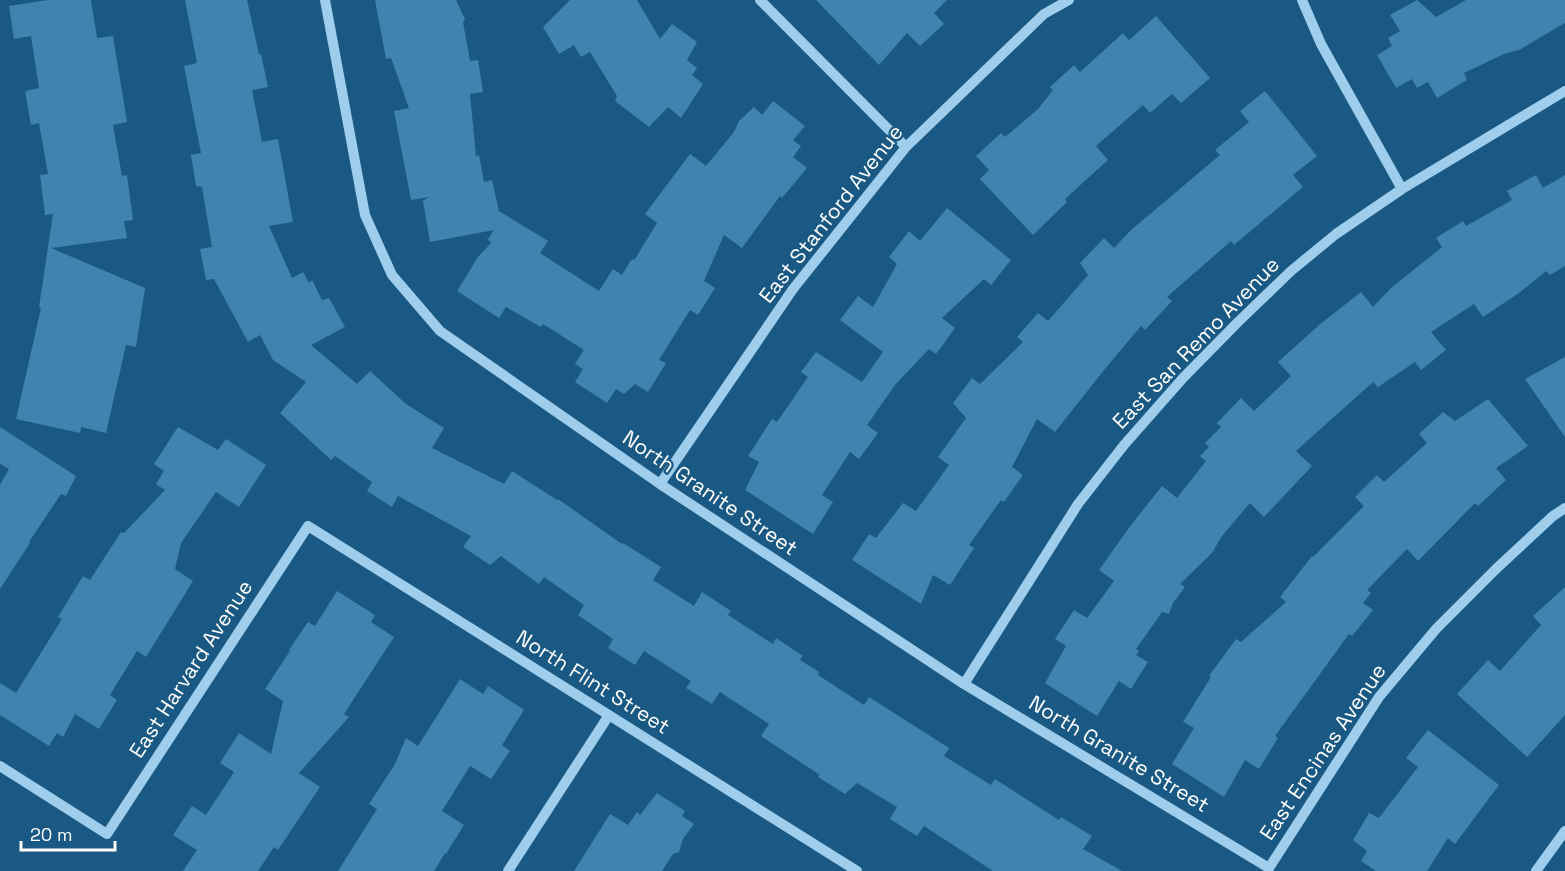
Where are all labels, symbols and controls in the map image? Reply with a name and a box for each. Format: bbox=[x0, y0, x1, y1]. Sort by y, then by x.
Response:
street label: East Stanford Avenue bbox=[753, 119, 909, 308]
street label: East San Remo Avenue bbox=[1106, 251, 1285, 434]
street label: North Granite Street bbox=[618, 424, 803, 561]
street label: East Harvard Avenue bbox=[123, 575, 258, 763]
street label: North Flint Street bbox=[511, 623, 675, 740]
street label: East Encinas Avenue bbox=[1253, 658, 1392, 845]
street label: North Granite Street bbox=[1024, 689, 1214, 818]
scale bar bbox=[21, 814, 116, 852]
text: 20 m bbox=[30, 823, 73, 846]

